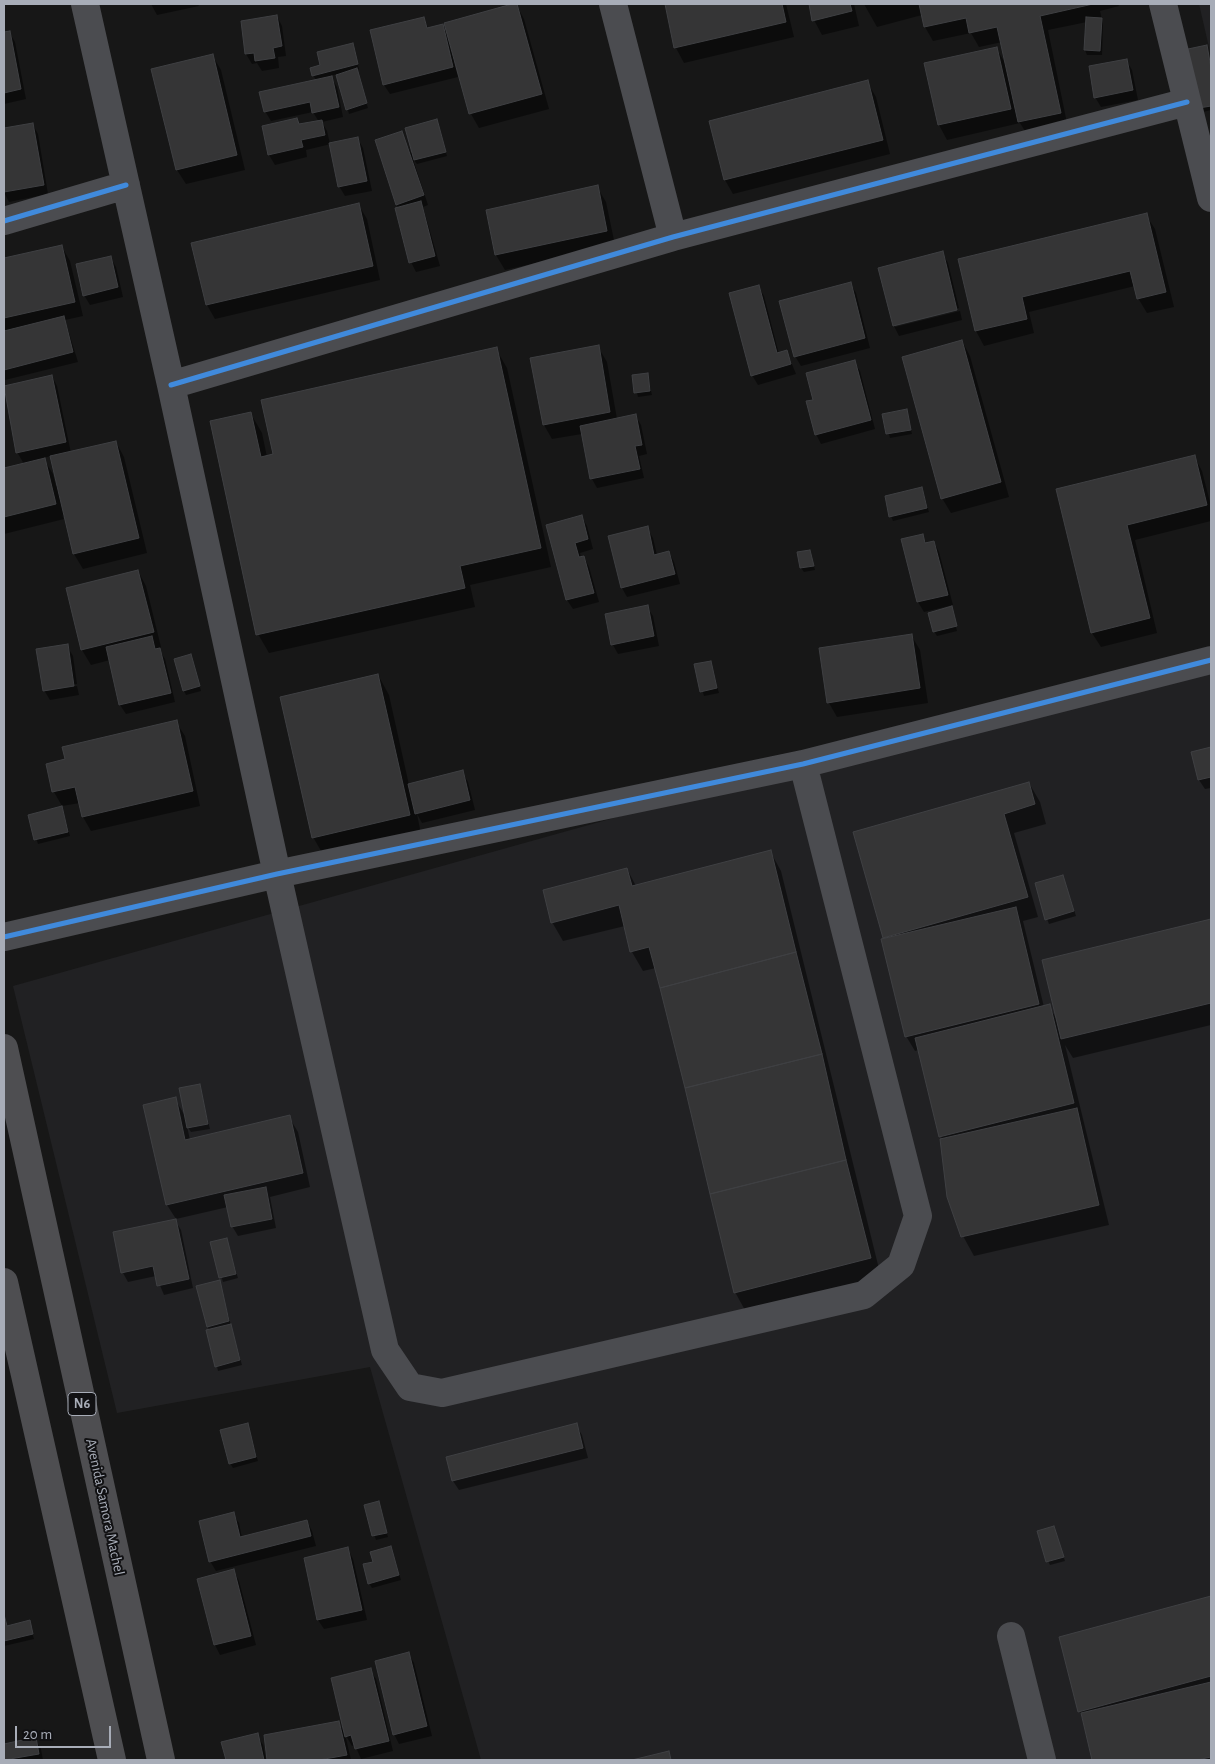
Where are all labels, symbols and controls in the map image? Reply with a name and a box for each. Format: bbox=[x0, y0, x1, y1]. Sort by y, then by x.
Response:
road number: N6 bbox=[68, 1392, 96, 1416]
street label: Avenida Samora Machel bbox=[82, 1437, 128, 1577]
scale bar bbox=[18, 1716, 114, 1748]
text: 20 m bbox=[23, 1727, 52, 1742]

